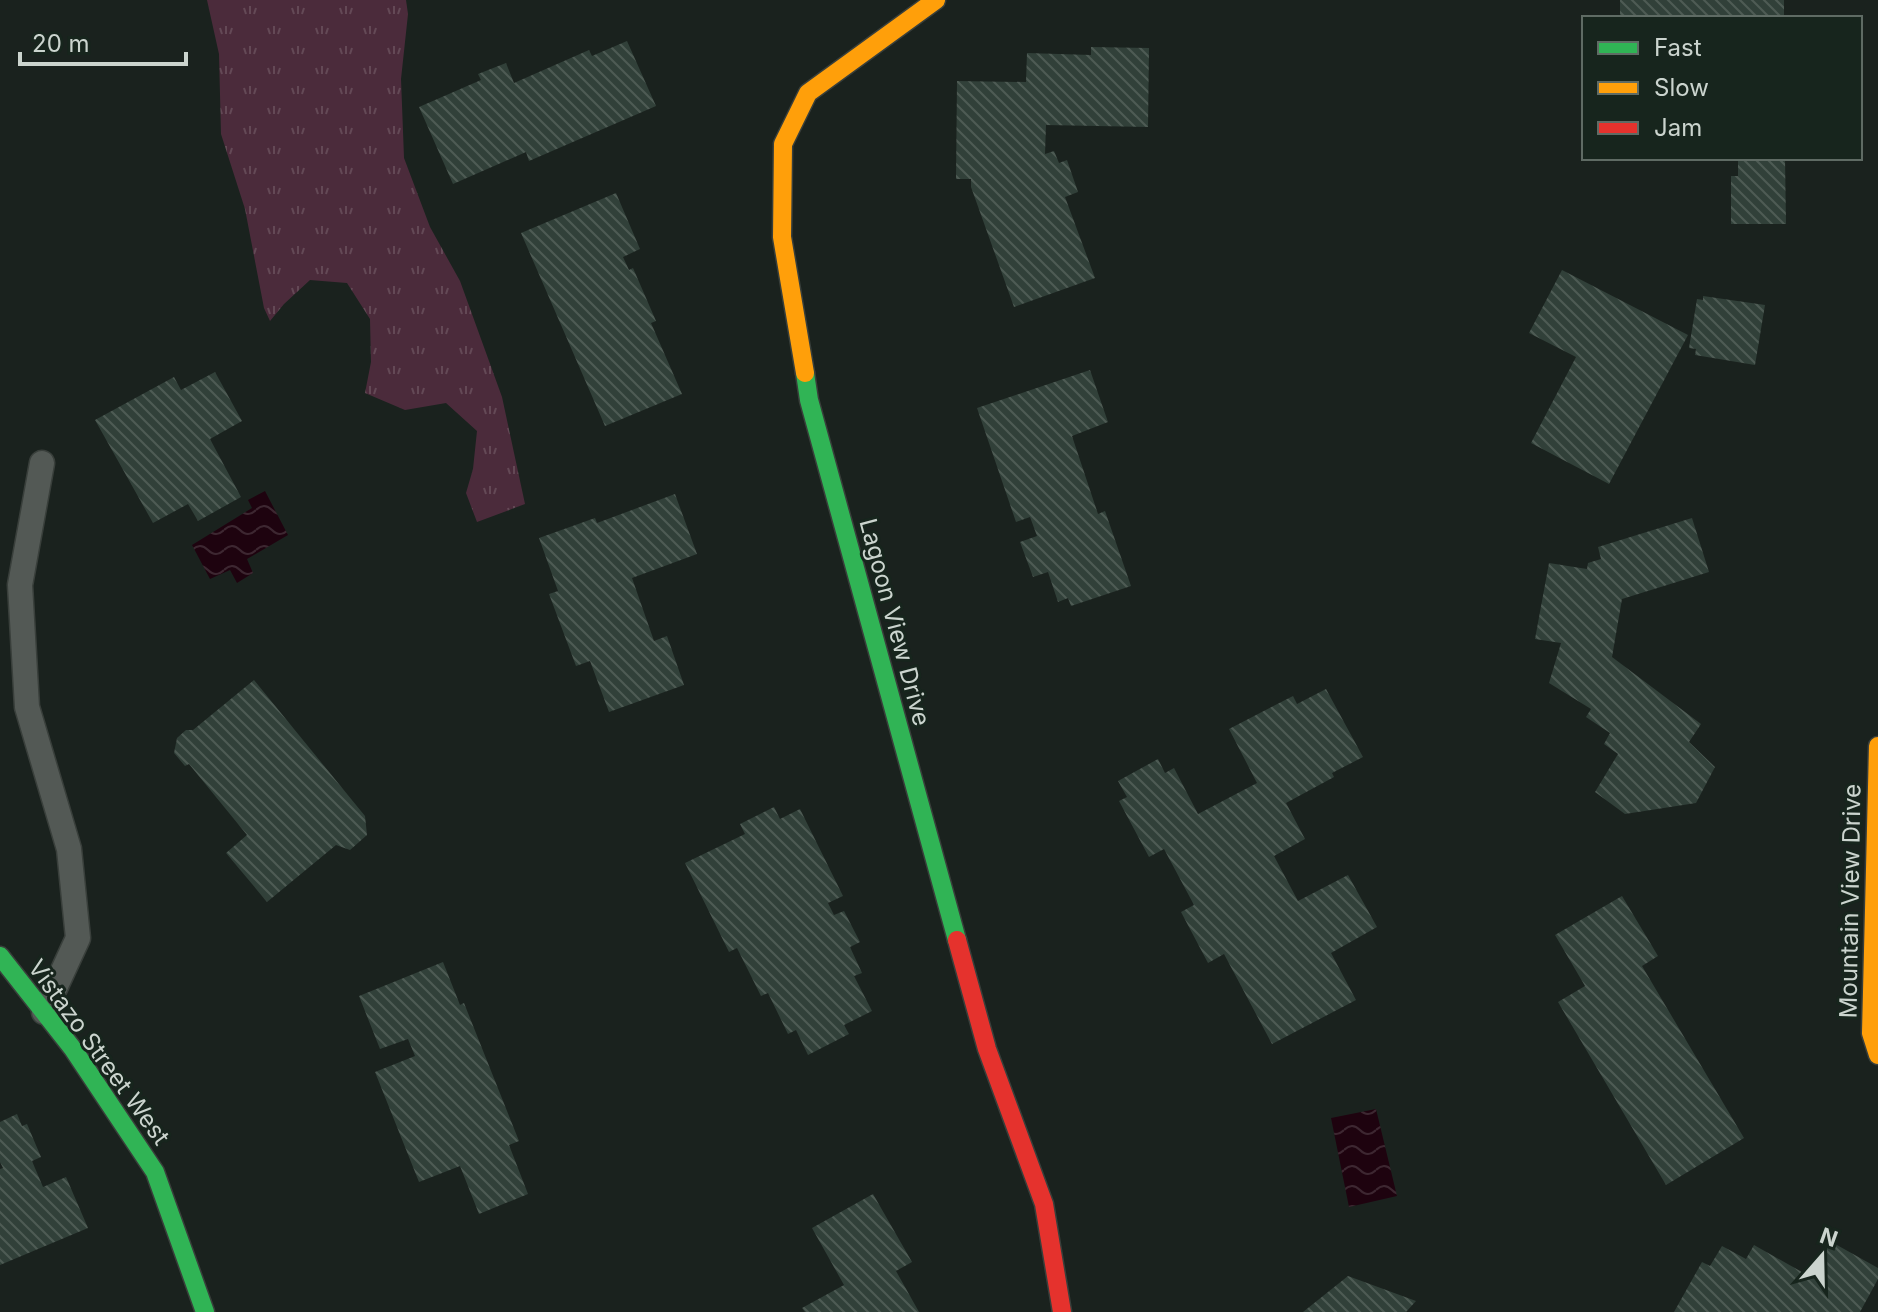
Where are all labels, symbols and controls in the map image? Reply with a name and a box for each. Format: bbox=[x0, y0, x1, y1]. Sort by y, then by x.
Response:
scale bar bbox=[20, 16, 186, 66]
legend bbox=[1582, 16, 1862, 160]
text: 20 m bbox=[32, 29, 90, 58]
text: Fast bbox=[1654, 33, 1702, 62]
text: Slow bbox=[1654, 73, 1709, 102]
text: Jam bbox=[1654, 113, 1702, 142]
street label: Lagoon View Drive bbox=[853, 515, 937, 729]
street label: Mountain View Drive bbox=[1833, 784, 1867, 1018]
street label: Vistazo Street West bbox=[22, 954, 176, 1150]
north arrow bbox=[1782, 1216, 1862, 1296]
text: N bbox=[1817, 1222, 1841, 1252]

